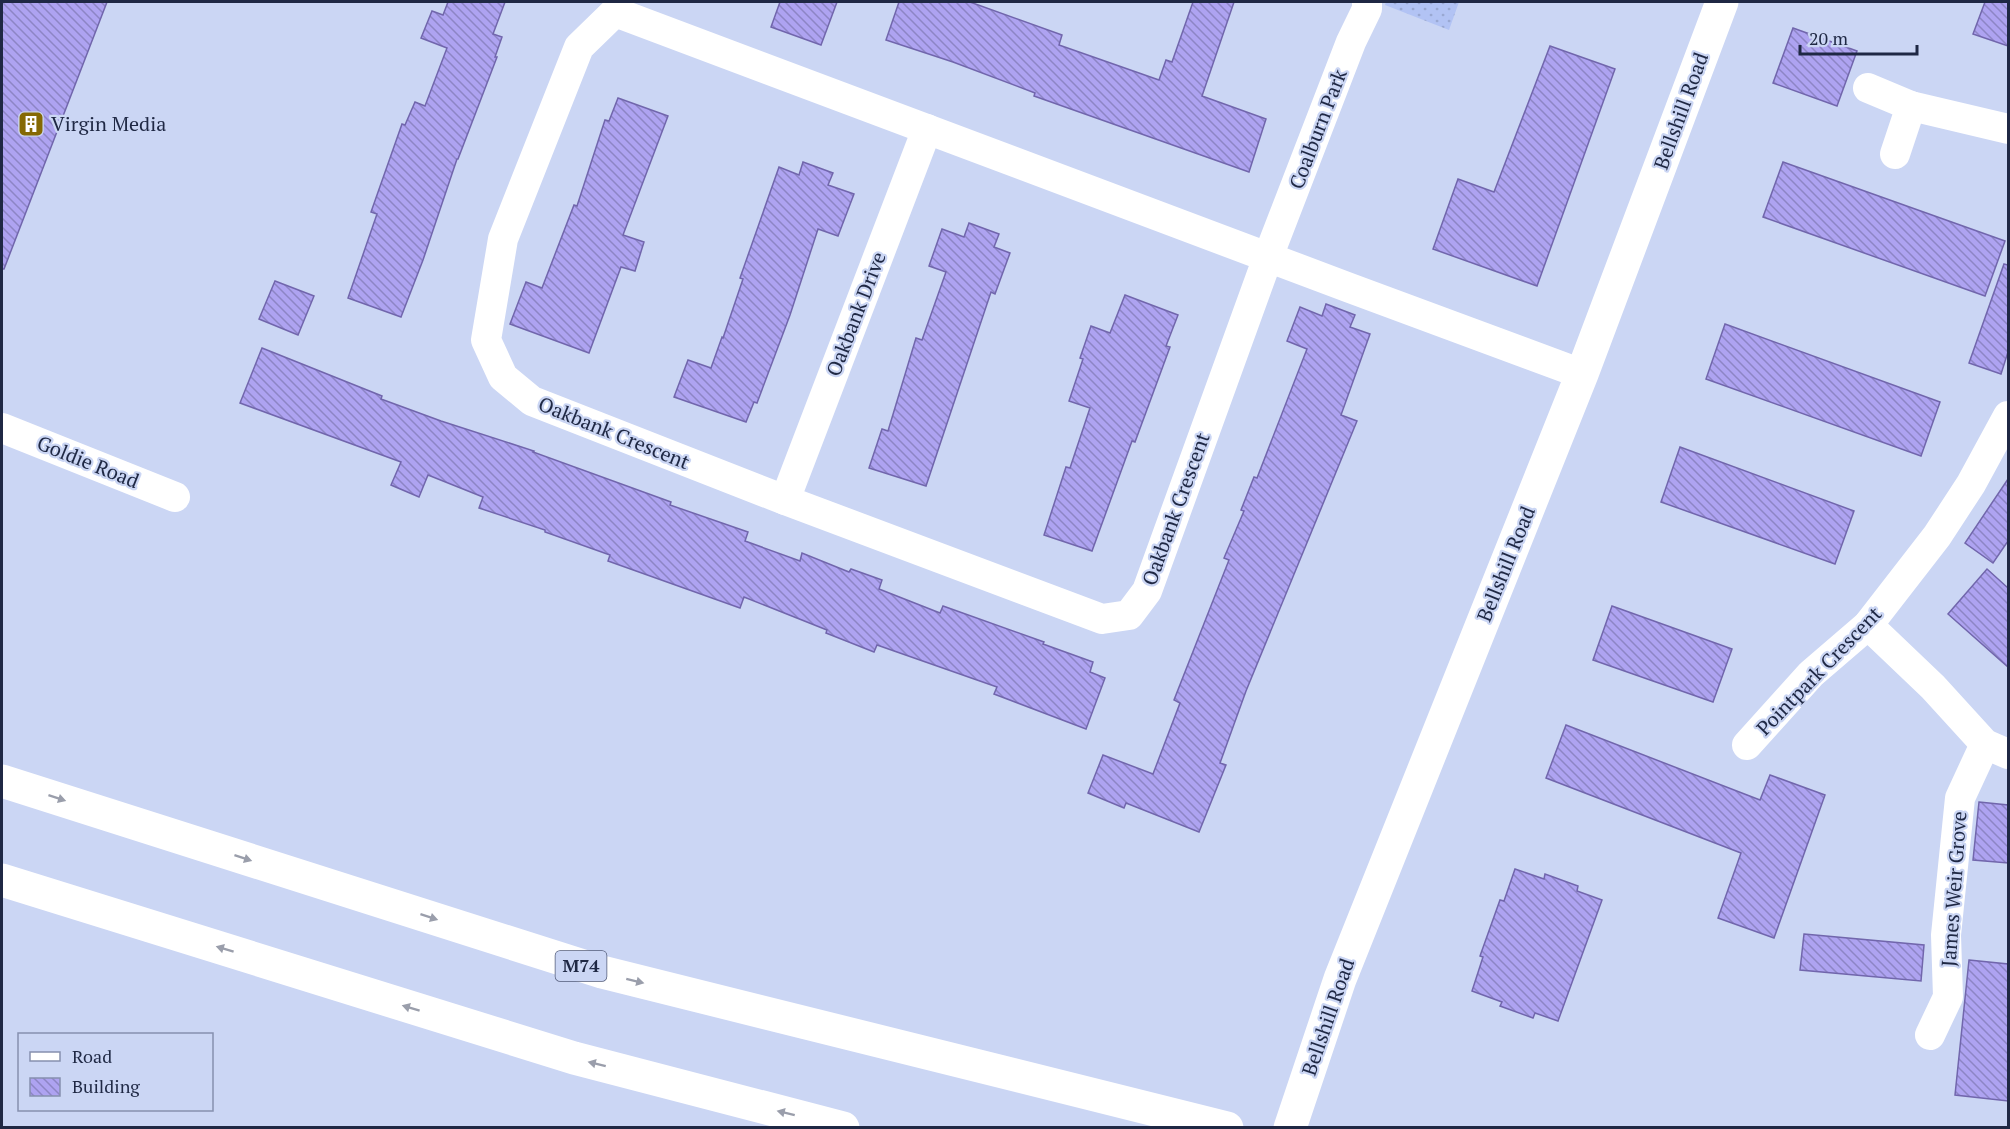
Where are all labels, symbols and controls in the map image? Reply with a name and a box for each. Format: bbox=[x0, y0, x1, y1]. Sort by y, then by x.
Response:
scale bar bbox=[1800, 18, 1917, 56]
text: 20 m bbox=[1809, 26, 1849, 50]
street label: Bellshill Road bbox=[1647, 49, 1714, 173]
street label: Coalburn Park bbox=[1282, 64, 1353, 193]
building icon: Virgin Media bbox=[16, 109, 46, 139]
place label: Virgin Media bbox=[51, 110, 166, 137]
street label: Oakbank Drive bbox=[819, 248, 892, 380]
street label: Oakbank Crescent bbox=[535, 390, 694, 475]
street label: Oakbank Crescent bbox=[1135, 428, 1216, 589]
street label: Goldie Road bbox=[33, 429, 143, 494]
street label: Bellshill Road bbox=[1470, 502, 1541, 626]
street label: Pointpark Crescent bbox=[1750, 600, 1888, 741]
one-way arrow bbox=[48, 794, 66, 804]
street label: James Weir Grove bbox=[1935, 810, 1972, 968]
one-way arrow bbox=[234, 854, 252, 863]
one-way arrow bbox=[420, 913, 438, 922]
one-way arrow bbox=[216, 944, 234, 954]
road number: M74 bbox=[556, 951, 606, 981]
street label: Bellshill Road bbox=[1295, 955, 1360, 1079]
one-way arrow bbox=[626, 976, 644, 986]
one-way arrow bbox=[402, 1002, 420, 1012]
legend bbox=[18, 1033, 213, 1111]
text: Road bbox=[72, 1044, 112, 1068]
one-way arrow bbox=[588, 1059, 607, 1069]
text: Building bbox=[72, 1074, 140, 1098]
one-way arrow bbox=[777, 1108, 795, 1117]

